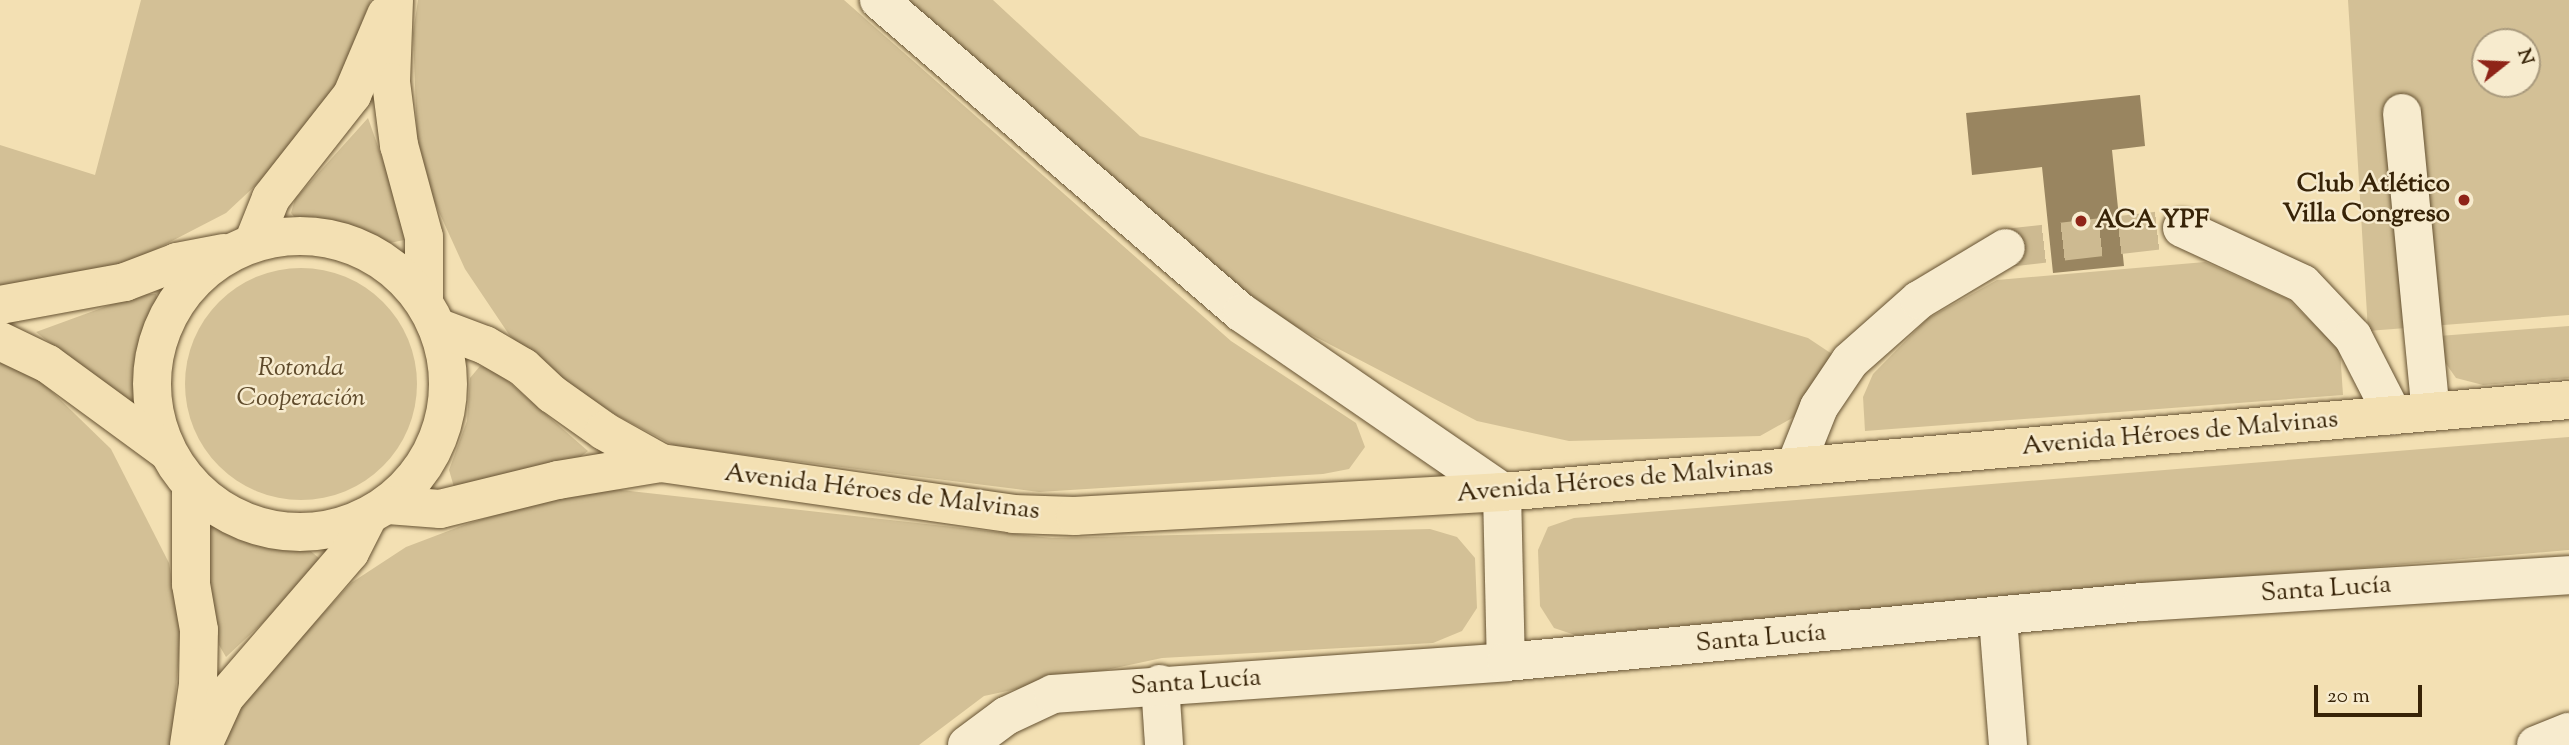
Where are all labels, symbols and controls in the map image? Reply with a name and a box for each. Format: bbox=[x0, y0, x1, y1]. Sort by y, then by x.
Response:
north arrow bbox=[2471, 28, 2541, 98]
text: N bbox=[2509, 46, 2540, 68]
place label: Club Atlético Villa Congreso bbox=[2283, 169, 2450, 230]
marker: Club Atlético Villa Congreso bbox=[2456, 192, 2472, 208]
place label: ACA YPF bbox=[2095, 205, 2209, 237]
marker: ACA YPF bbox=[2073, 213, 2089, 229]
park label: Rotonda Cooperación bbox=[236, 353, 366, 414]
street label: Avenida Héroes de Malvinas bbox=[2020, 405, 2340, 463]
street label: Avenida Héroes de Malvinas bbox=[1455, 452, 1775, 510]
street label: Avenida Héroes de Malvinas bbox=[723, 458, 1041, 528]
street label: Santa Lucía bbox=[2260, 570, 2392, 610]
street label: Santa Lucía bbox=[1694, 618, 1828, 660]
street label: Santa Lucía bbox=[1130, 663, 1262, 703]
scale bar bbox=[2317, 672, 2426, 716]
text: 20 m bbox=[2327, 682, 2370, 712]

